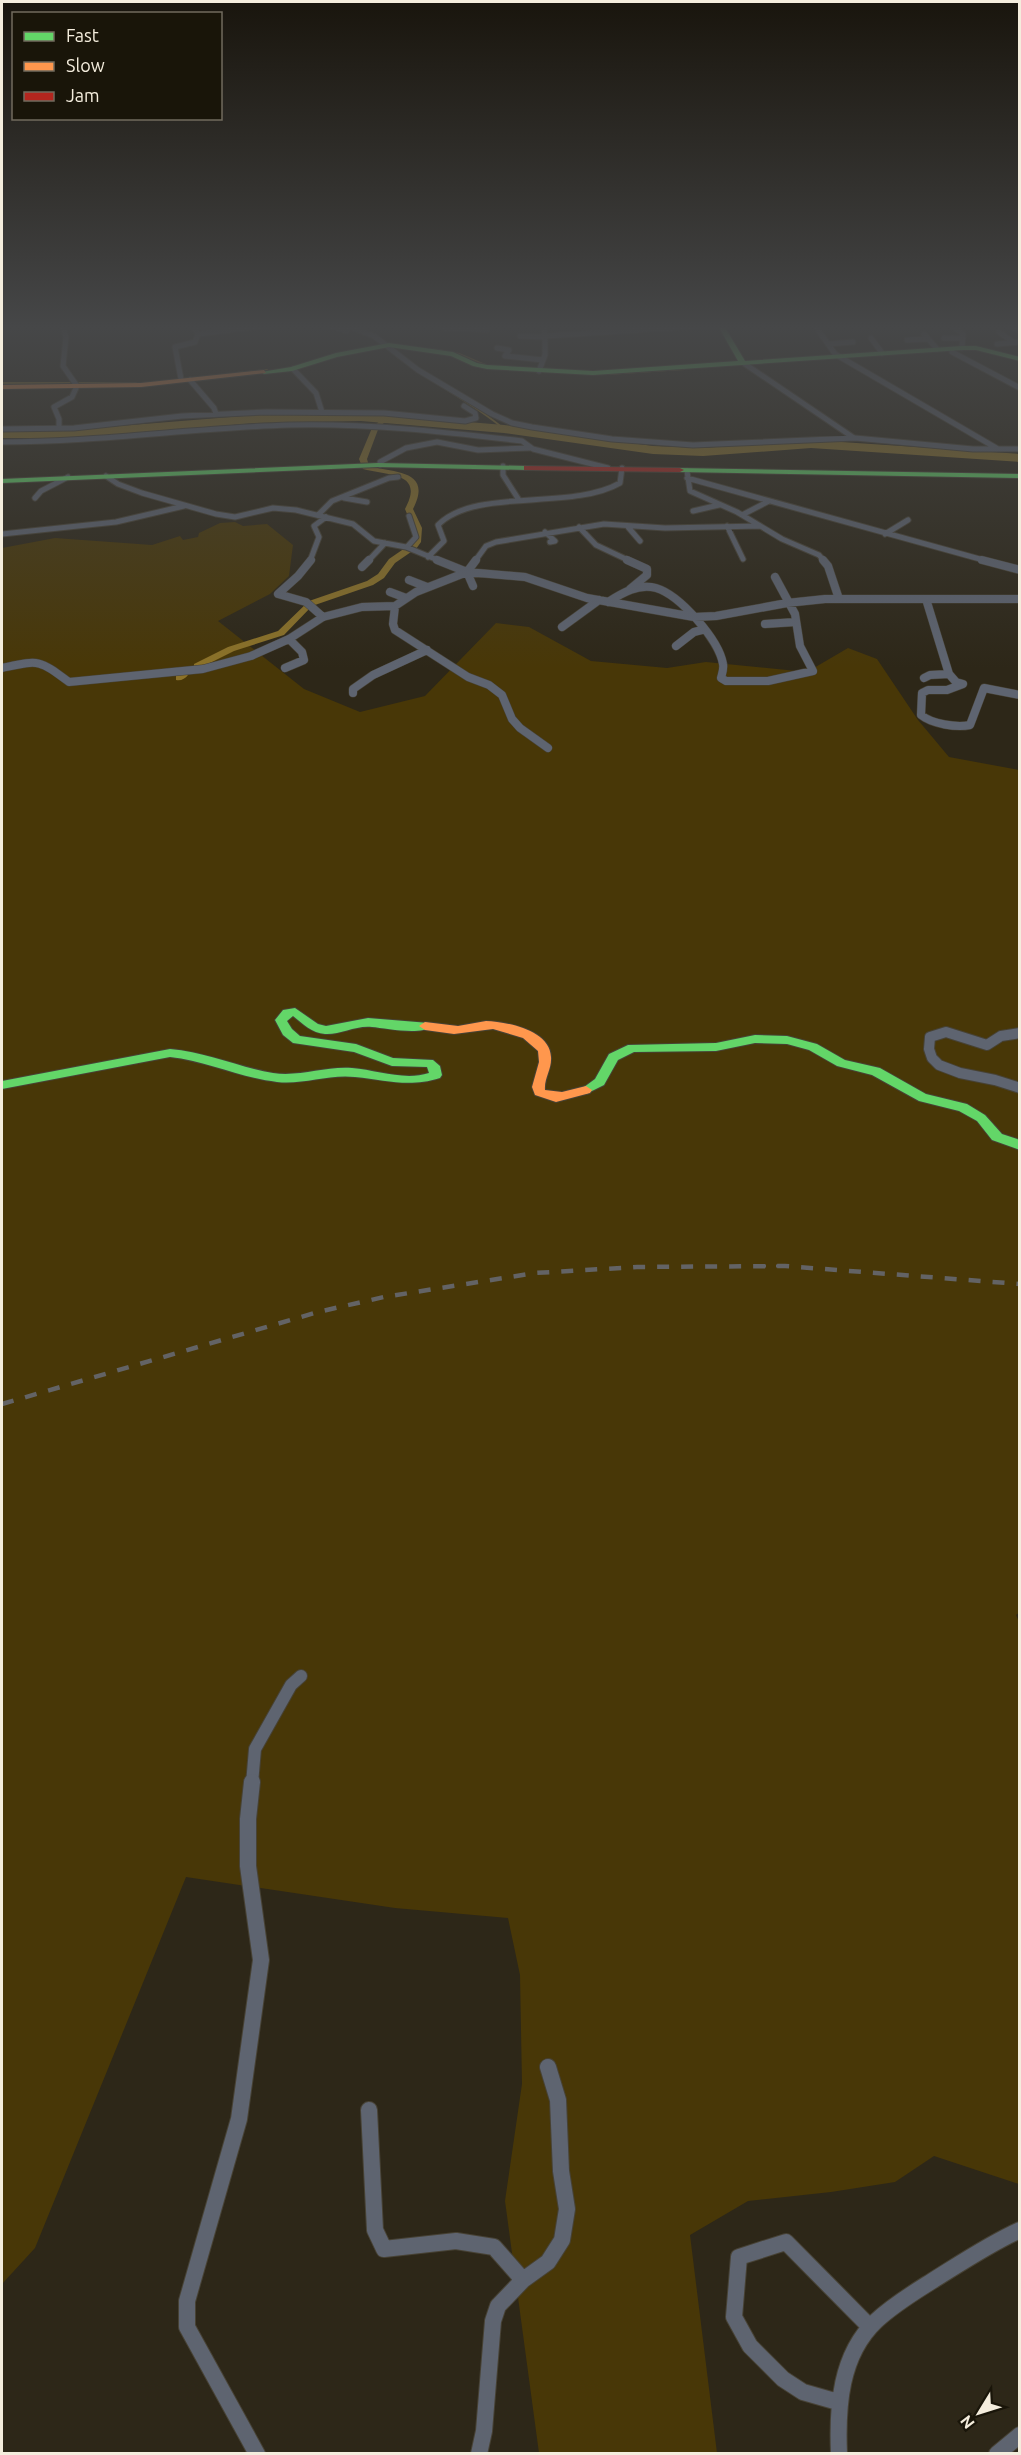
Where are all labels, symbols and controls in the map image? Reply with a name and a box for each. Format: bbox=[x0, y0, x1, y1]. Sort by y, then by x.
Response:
legend bbox=[12, 12, 222, 120]
text: Fast bbox=[66, 25, 99, 45]
text: Slow bbox=[66, 55, 105, 75]
text: Jam bbox=[66, 85, 100, 105]
north arrow bbox=[949, 2383, 1009, 2443]
text: N bbox=[956, 2412, 978, 2432]

